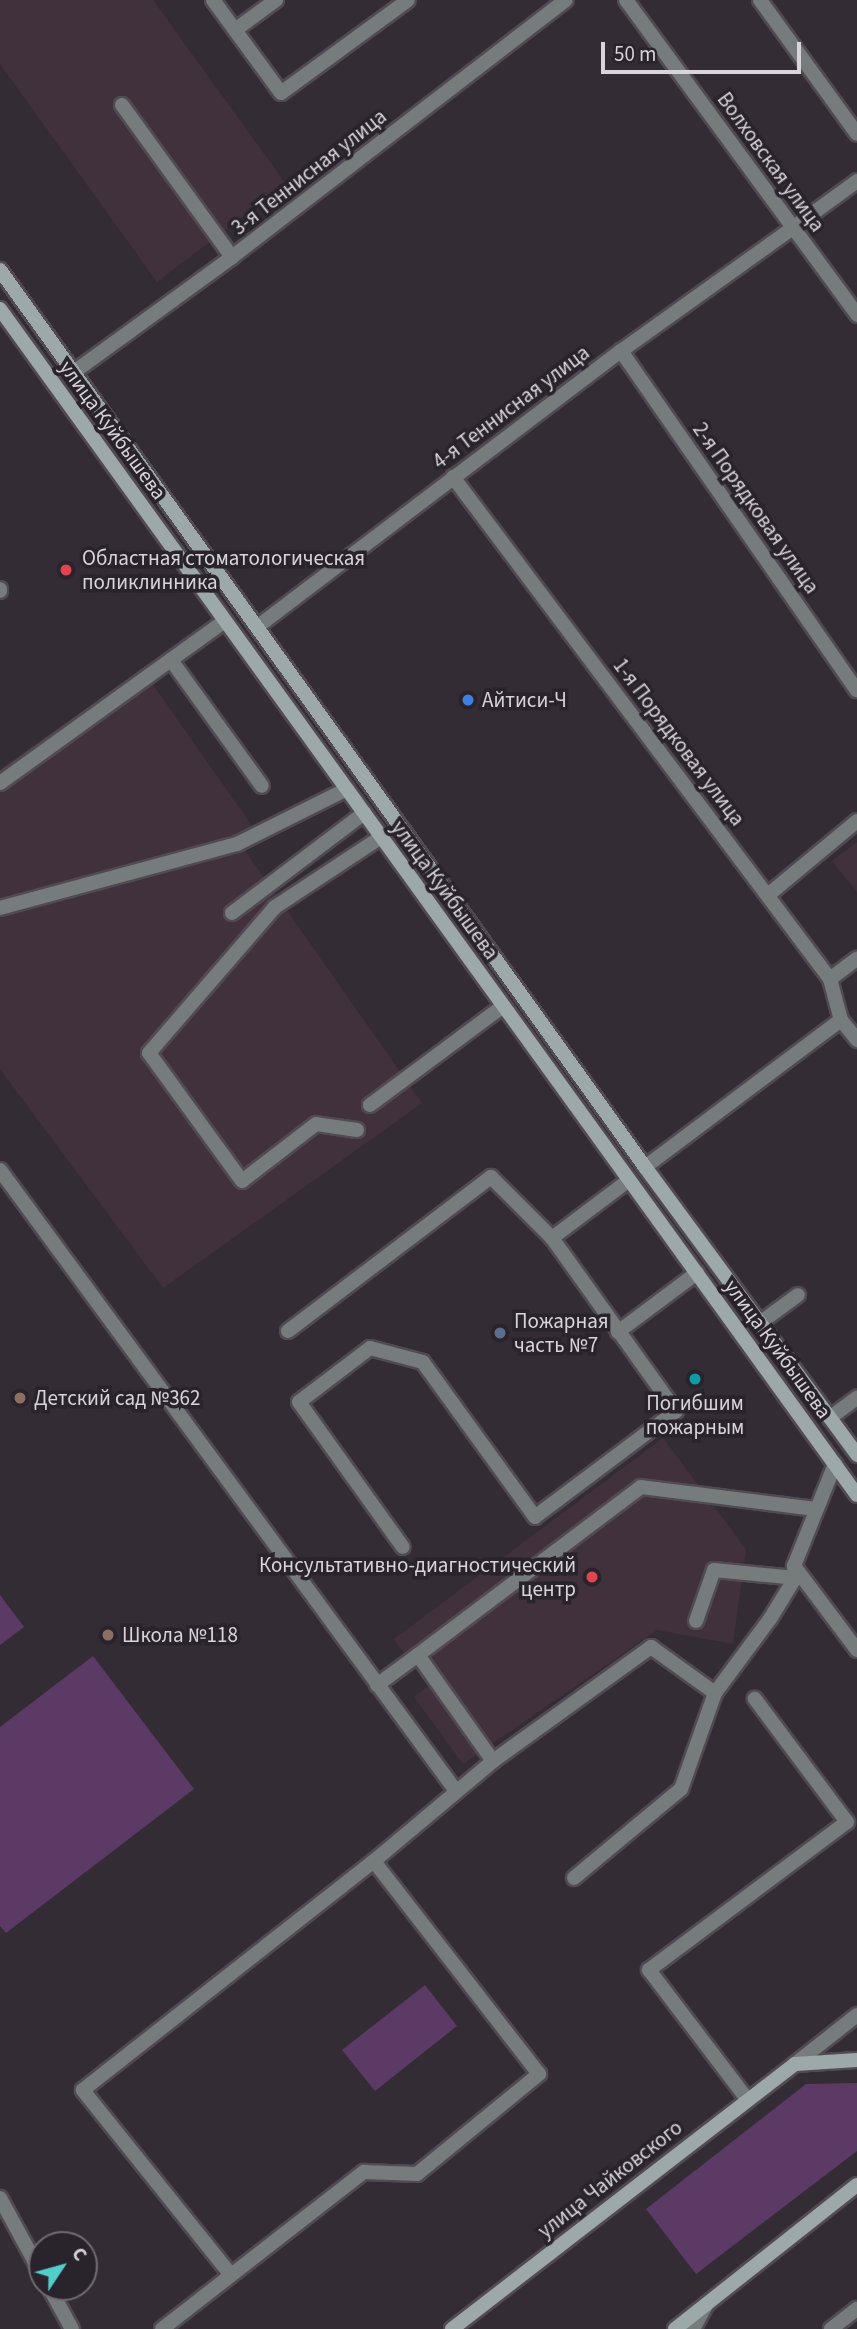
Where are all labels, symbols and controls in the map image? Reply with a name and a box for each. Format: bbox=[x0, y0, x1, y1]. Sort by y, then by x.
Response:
scale bar bbox=[605, 28, 804, 72]
text: 50 m bbox=[614, 39, 656, 69]
street label: Волховская улица bbox=[712, 87, 830, 237]
street label: 3-я Теннисная улица bbox=[227, 104, 391, 240]
street label: 4-я Теннисная улица bbox=[428, 340, 594, 474]
street label: улица Куйбышева bbox=[54, 356, 172, 504]
street label: 2-я Порядковая улица bbox=[687, 418, 825, 598]
place label: Областная стоматологическая поликлинника bbox=[82, 545, 365, 595]
marker: Областная стоматологическая поликлинника bbox=[56, 560, 76, 580]
street label: 1-я Порядковая улица bbox=[608, 653, 750, 831]
place label: Айтиси-Ч bbox=[482, 687, 567, 713]
marker: Айтиси-Ч bbox=[460, 692, 476, 708]
street label: улица Куйбышева bbox=[386, 816, 504, 964]
street label: улица Куйбышева bbox=[719, 1275, 837, 1423]
place label: Пожарная часть №7 bbox=[514, 1308, 609, 1358]
marker: Пожарная часть №7 bbox=[492, 1325, 508, 1341]
marker: Погибшим пожарным bbox=[687, 1371, 703, 1387]
place label: Детский сад №362 bbox=[34, 1385, 200, 1411]
marker: Детский сад №362 bbox=[12, 1390, 28, 1406]
place label: Погибшим пожарным bbox=[646, 1390, 744, 1440]
place label: Консультативно-диагностический центр bbox=[259, 1552, 576, 1602]
marker: Консультативно-диагностический центр bbox=[582, 1567, 602, 1587]
place label: Школа №118 bbox=[122, 1622, 238, 1648]
marker: Школа №118 bbox=[100, 1627, 116, 1643]
street label: улица Чайковского bbox=[533, 2115, 687, 2243]
north arrow bbox=[28, 2231, 98, 2301]
text: С bbox=[65, 2242, 93, 2267]

